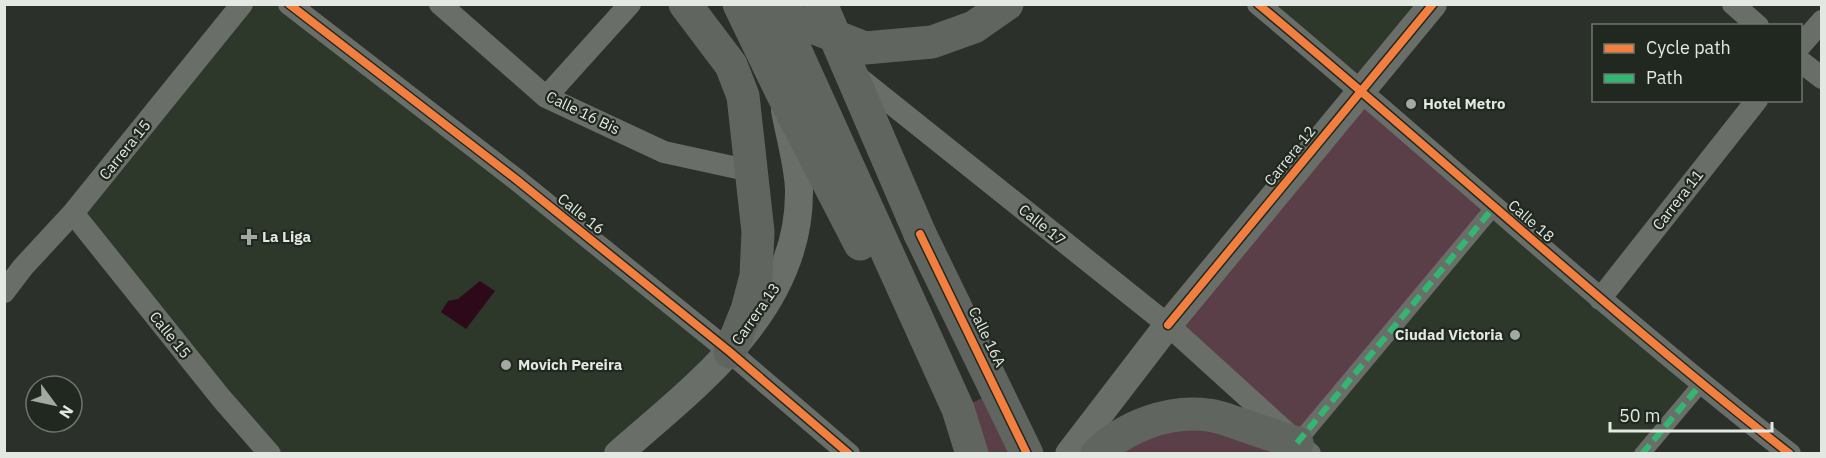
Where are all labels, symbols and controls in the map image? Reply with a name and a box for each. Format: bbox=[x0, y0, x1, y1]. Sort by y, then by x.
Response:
legend bbox=[1592, 24, 1802, 102]
text: Cycle path bbox=[1646, 36, 1731, 59]
text: Path bbox=[1646, 66, 1683, 89]
street label: Calle 16 Bis bbox=[543, 87, 623, 139]
place label: Hotel Metro bbox=[1423, 94, 1505, 113]
marker: Hotel Metro bbox=[1404, 97, 1418, 111]
street label: Carrera 15 bbox=[95, 116, 154, 183]
street label: Carrera 12 bbox=[1260, 122, 1319, 189]
street label: Carrera 11 bbox=[1648, 166, 1707, 234]
street label: Calle 16 bbox=[554, 189, 609, 238]
street label: Calle 18 bbox=[1504, 195, 1558, 246]
street label: Calle 17 bbox=[1015, 200, 1070, 249]
place label: La Liga bbox=[262, 227, 312, 246]
marker: La Liga bbox=[240, 228, 258, 246]
street label: Carrera 13 bbox=[727, 279, 784, 348]
street label: Calle 16A bbox=[965, 303, 1010, 370]
street label: Calle 15 bbox=[146, 307, 195, 362]
place label: Ciudad Victoria bbox=[1395, 325, 1503, 344]
marker: Ciudad Victoria bbox=[1508, 328, 1522, 342]
place label: Movich Pereira bbox=[518, 355, 623, 374]
marker: Movich Pereira bbox=[499, 358, 513, 372]
north arrow bbox=[24, 374, 84, 434]
scale bar bbox=[1610, 395, 1772, 433]
text: N bbox=[55, 402, 78, 422]
text: 50 m bbox=[1619, 404, 1661, 427]

